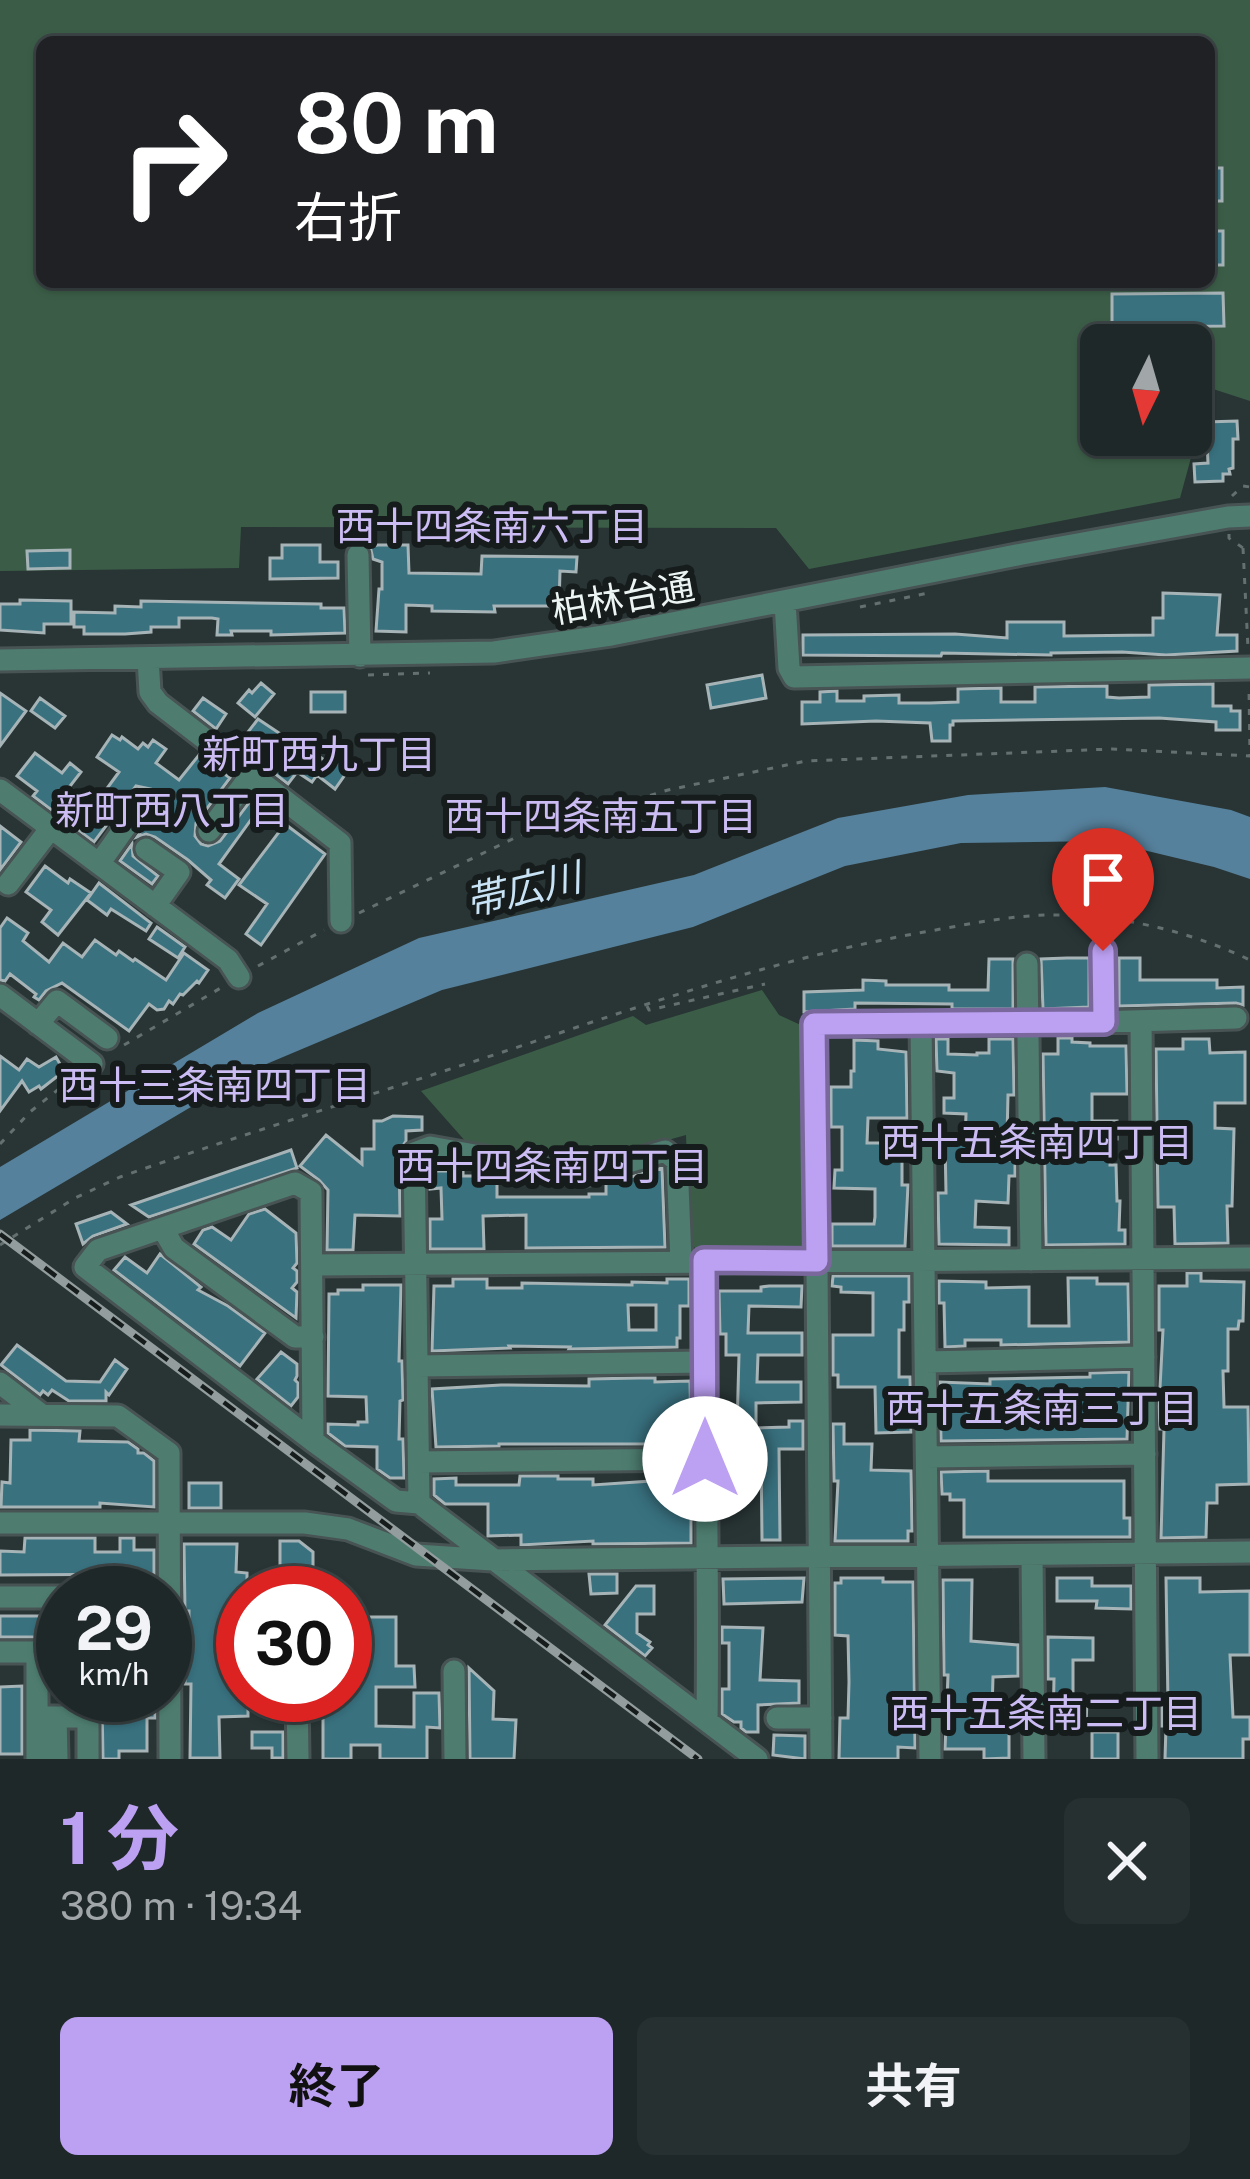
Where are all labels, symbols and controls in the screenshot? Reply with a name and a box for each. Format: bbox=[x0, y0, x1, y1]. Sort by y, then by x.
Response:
text: 80 m bbox=[294, 73, 498, 172]
icon: right bbox=[96, 84, 252, 240]
text: 右折 bbox=[294, 186, 402, 249]
north arrow bbox=[1080, 324, 1212, 456]
map controls bbox=[1080, 324, 1212, 456]
district label: 西十四条南六丁目 bbox=[336, 503, 648, 549]
street label: 柏林台通 bbox=[548, 565, 698, 631]
district label: 新町西九丁目 bbox=[202, 731, 436, 777]
district label: 新町西八丁目 bbox=[55, 787, 289, 833]
district label: 西十四条南五丁目 bbox=[445, 793, 757, 839]
pin bbox=[1052, 828, 1154, 951]
icon: arrive bbox=[1070, 846, 1136, 912]
water label: 帯広川 bbox=[461, 853, 589, 925]
district label: 西十三条南四丁目 bbox=[59, 1062, 371, 1108]
district label: 西十五条南四丁目 bbox=[881, 1119, 1193, 1165]
district label: 西十四条南四丁目 bbox=[396, 1143, 708, 1189]
district label: 西十五条南三丁目 bbox=[886, 1385, 1198, 1431]
position arrow bbox=[642, 1396, 768, 1522]
speed limit sign: 30 bbox=[216, 1566, 372, 1722]
text: 29 bbox=[75, 1593, 153, 1664]
text: km/h bbox=[79, 1656, 149, 1692]
district label: 西十五条南二丁目 bbox=[890, 1690, 1202, 1736]
text: 1 分 bbox=[60, 1796, 179, 1880]
button: close bbox=[1064, 1798, 1190, 1924]
text: 380 m · 19:34 bbox=[60, 1883, 302, 1929]
button: 終了 bbox=[60, 2017, 613, 2155]
button: 共有 bbox=[637, 2017, 1190, 2155]

